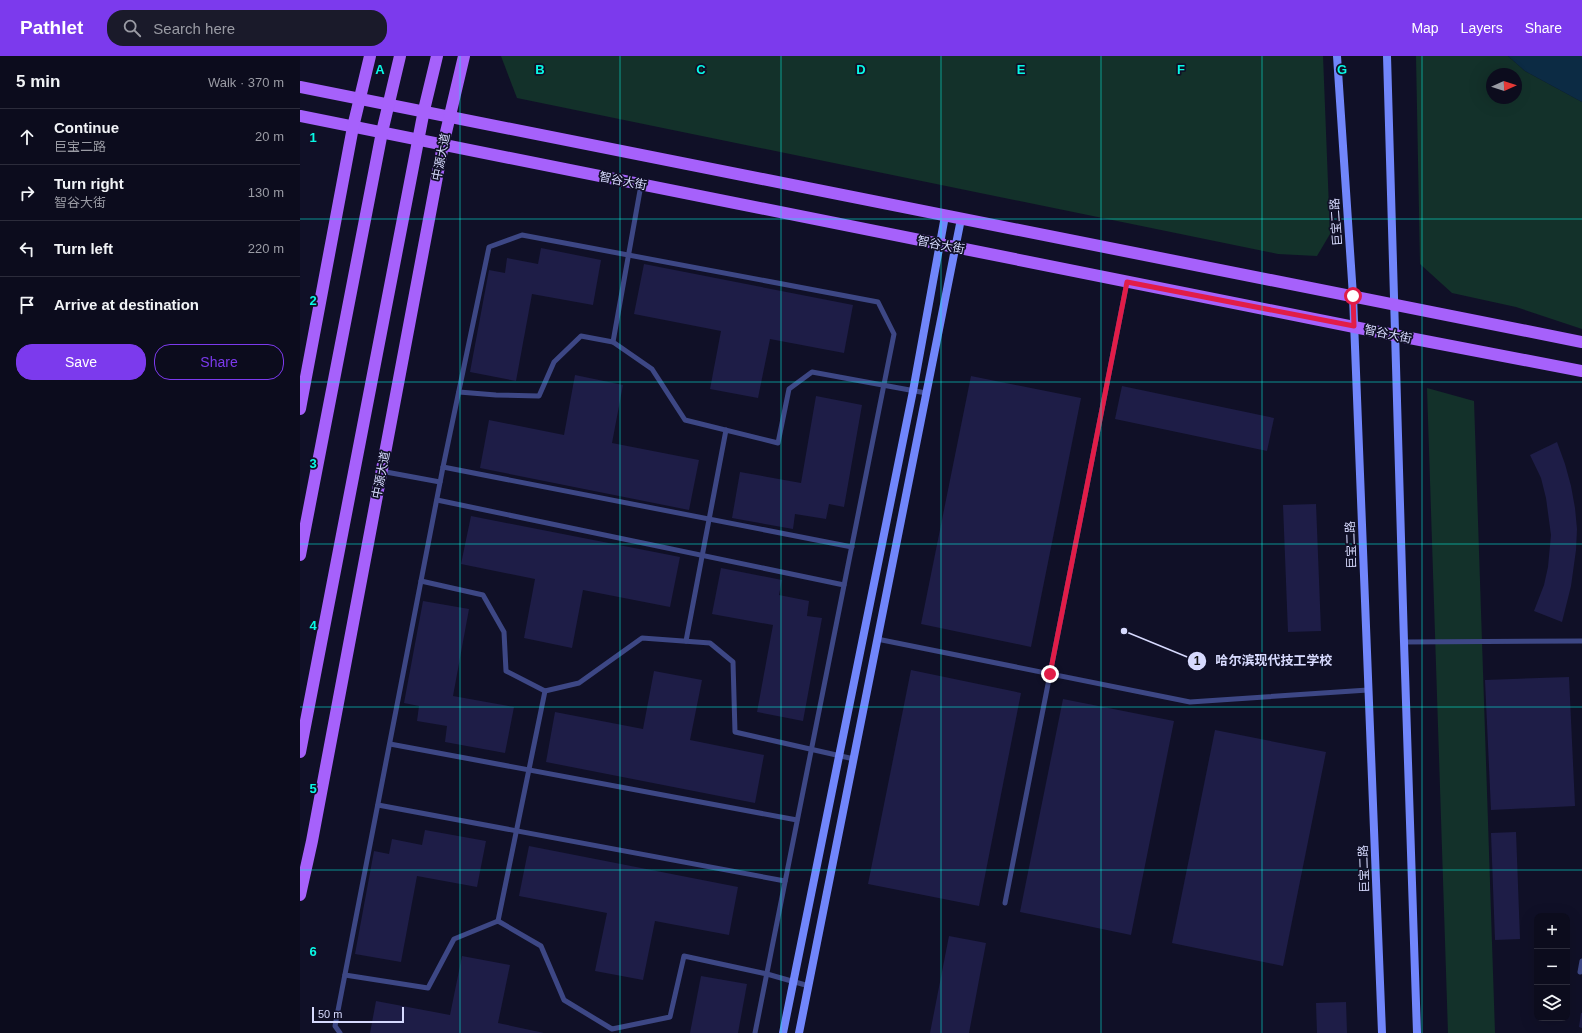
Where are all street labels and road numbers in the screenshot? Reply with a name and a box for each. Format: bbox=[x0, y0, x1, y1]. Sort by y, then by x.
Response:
street label: 中源大道 bbox=[430, 132, 452, 182]
street label: 智谷大街 bbox=[598, 170, 648, 192]
street label: 巨宝二路 bbox=[1327, 198, 1345, 246]
street label: 智谷大街 bbox=[916, 234, 966, 256]
street label: 智谷大街 bbox=[1363, 322, 1413, 346]
street label: 中源大道 bbox=[370, 450, 392, 500]
street label: 巨宝二路 bbox=[1343, 521, 1359, 569]
street label: 巨宝二路 bbox=[1356, 845, 1372, 893]

